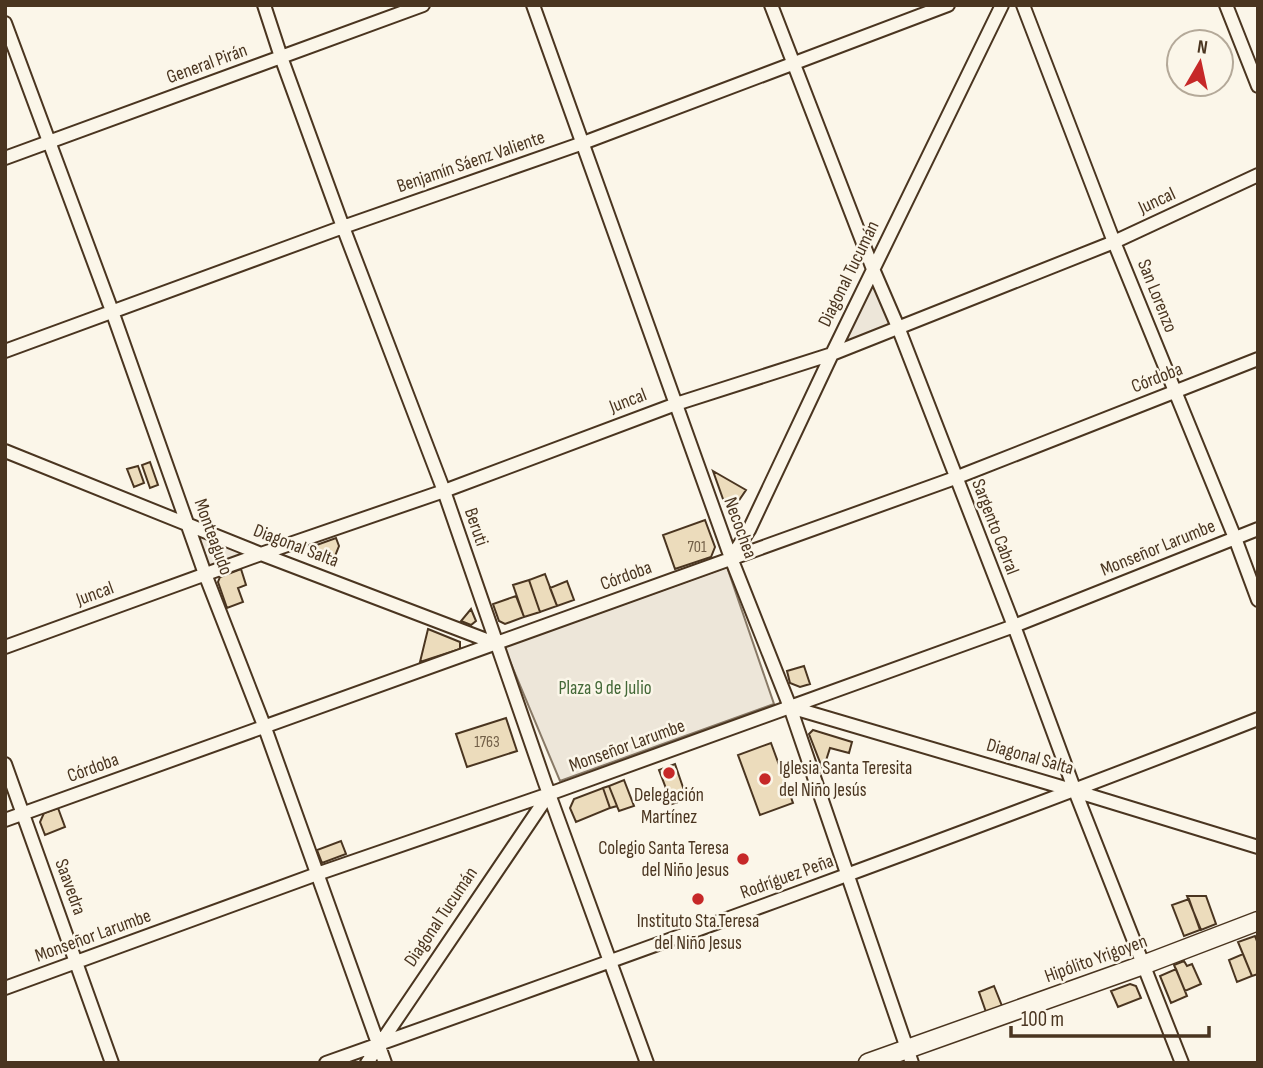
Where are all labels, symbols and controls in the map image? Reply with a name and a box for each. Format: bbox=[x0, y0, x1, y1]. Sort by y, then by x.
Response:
north arrow bbox=[1165, 28, 1235, 98]
text: N bbox=[1196, 36, 1209, 60]
street label: General Pirán bbox=[164, 39, 250, 89]
street label: Benjamín Sáenz Valiente bbox=[394, 126, 548, 198]
street label: Juncal bbox=[1134, 183, 1179, 220]
street label: Diagonal Tucumán bbox=[813, 217, 885, 331]
street label: San Lorenzo bbox=[1132, 256, 1182, 336]
street label: Córdoba bbox=[1128, 358, 1186, 398]
street label: Juncal bbox=[605, 383, 650, 419]
street label: Sargento Cabral bbox=[966, 476, 1024, 578]
street label: Necochea bbox=[718, 494, 762, 562]
street label: Monteagudo bbox=[189, 496, 237, 578]
street label: Beruti bbox=[459, 505, 493, 549]
street label: Monseñor Larumbe bbox=[1097, 515, 1219, 581]
street label: Diagonal Salta bbox=[250, 519, 342, 573]
house number: 701 bbox=[687, 538, 707, 557]
street label: Córdoba bbox=[597, 556, 655, 596]
street label: Juncal bbox=[72, 577, 117, 612]
park label: Plaza 9 de Julio bbox=[558, 677, 652, 700]
street label: Monseñor Larumbe bbox=[566, 714, 688, 778]
house number: 1763 bbox=[474, 733, 500, 752]
street label: Diagonal Salta bbox=[984, 734, 1076, 780]
street label: Córdoba bbox=[64, 748, 122, 788]
place label: Iglesia Santa Teresita del Niño Jesús bbox=[779, 757, 912, 802]
marker: Delegación Martínez bbox=[661, 765, 677, 781]
marker: Iglesia Santa Teresita del Niño Jesús bbox=[757, 771, 773, 787]
place label: Delegación Martínez bbox=[634, 784, 704, 829]
place label: Colegio Santa Teresa del Niño Jesus bbox=[598, 837, 729, 882]
street label: Rodríguez Peña bbox=[737, 850, 837, 904]
marker: Colegio Santa Teresa del Niño Jesus bbox=[735, 851, 751, 867]
street label: Saavedra bbox=[49, 856, 91, 918]
street label: Diagonal Tucumán bbox=[399, 863, 483, 971]
marker: Instituto Sta.Teresa del Niño Jesus bbox=[690, 891, 706, 907]
street label: Monseñor Larumbe bbox=[32, 904, 154, 968]
place label: Instituto Sta.Teresa del Niño Jesus bbox=[637, 910, 759, 955]
street label: Hipólito Yrigoyen bbox=[1042, 930, 1150, 988]
scale bar bbox=[1011, 995, 1209, 1038]
text: 100 m bbox=[1021, 1007, 1064, 1032]

